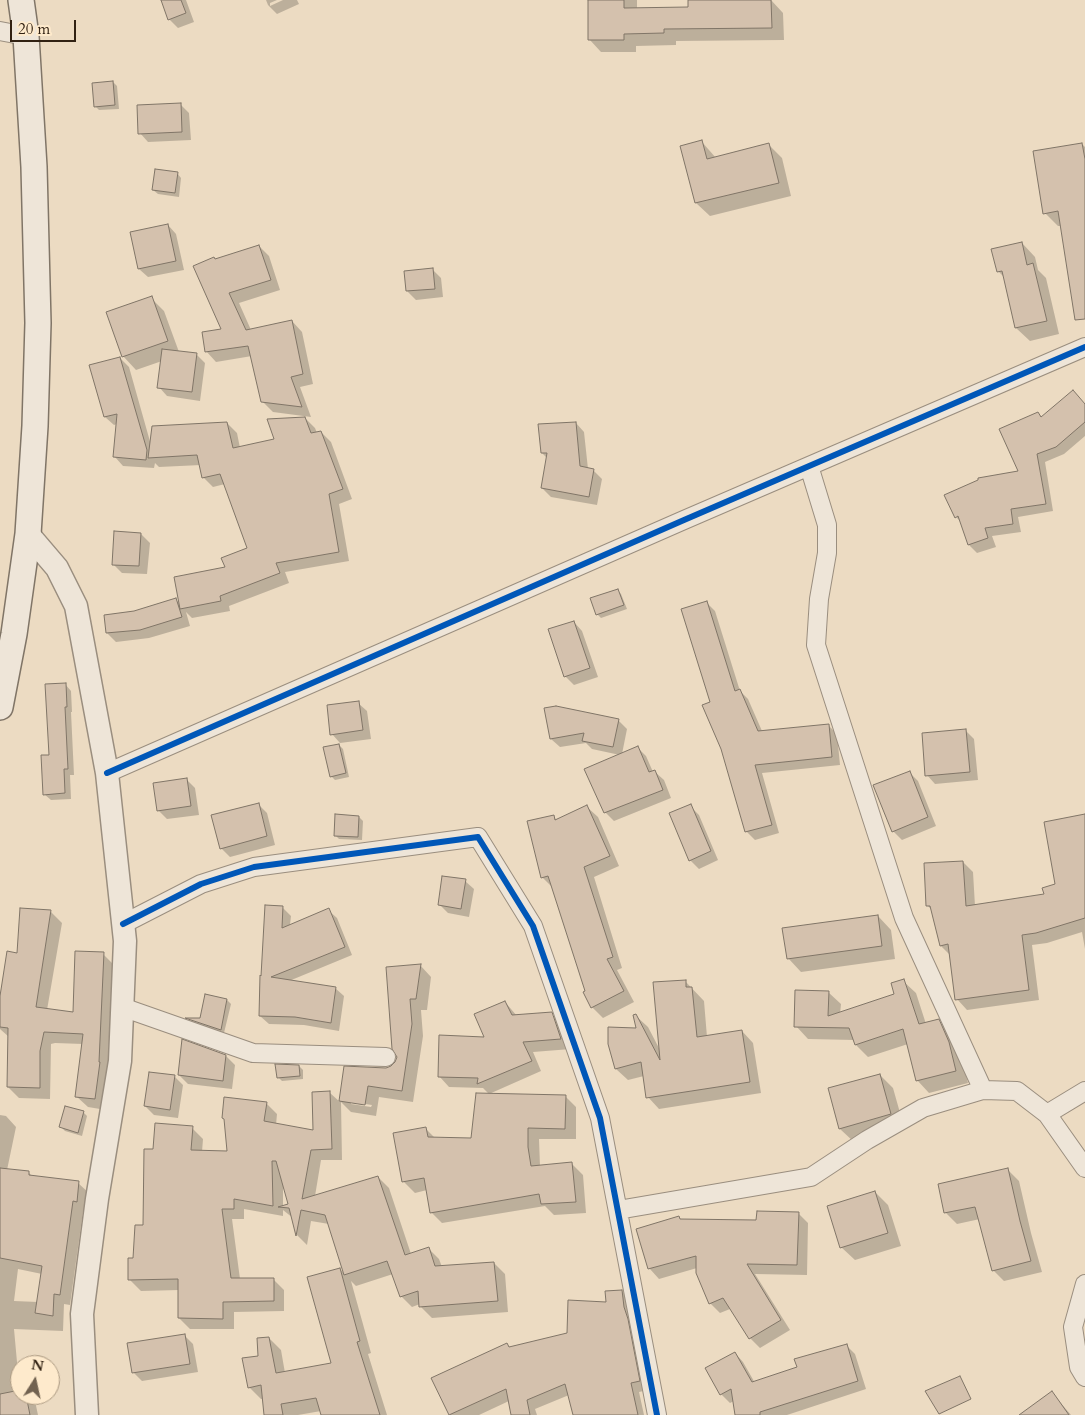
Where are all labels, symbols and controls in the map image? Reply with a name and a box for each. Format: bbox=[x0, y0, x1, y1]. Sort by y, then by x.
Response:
scale bar bbox=[12, 10, 79, 42]
text: 20 m bbox=[18, 19, 50, 39]
north arrow bbox=[10, 1355, 60, 1405]
text: N bbox=[30, 1355, 45, 1376]

